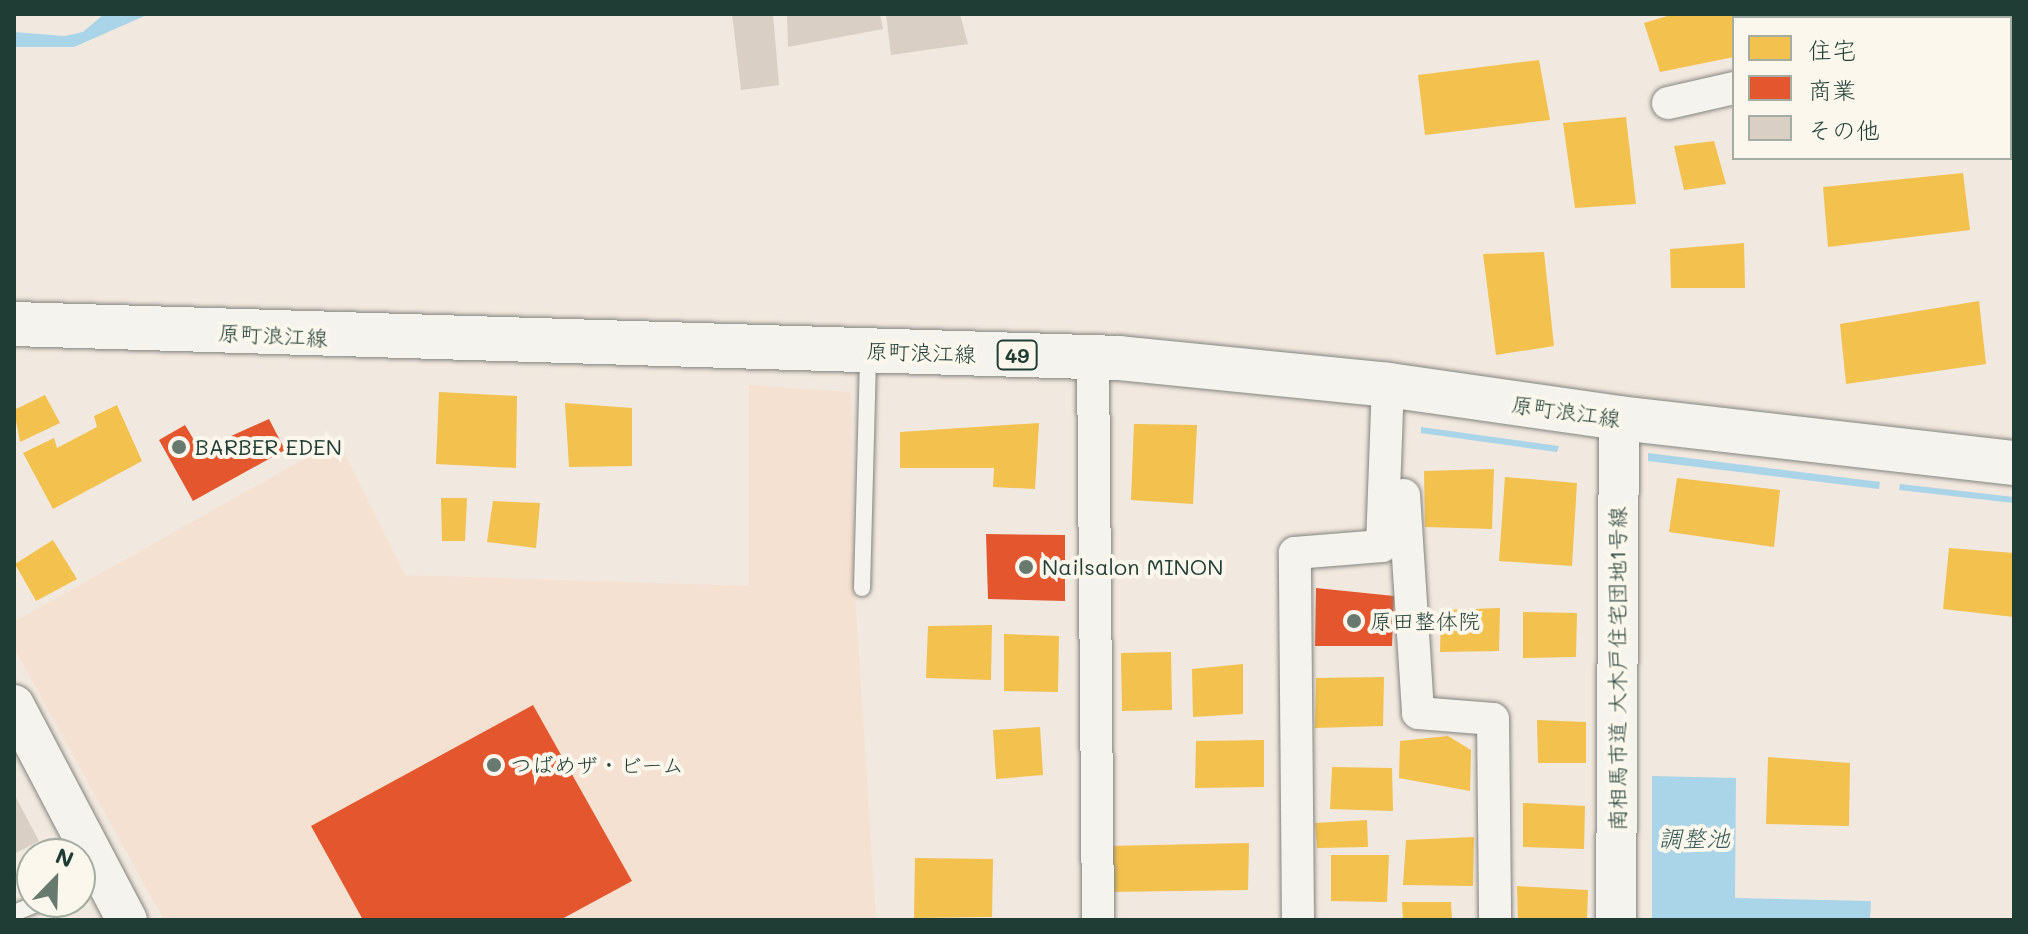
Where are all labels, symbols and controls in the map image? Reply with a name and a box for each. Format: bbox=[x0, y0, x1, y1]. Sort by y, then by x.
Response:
legend bbox=[1732, 16, 2012, 160]
text: 住宅 bbox=[1808, 34, 1856, 65]
text: 商業 bbox=[1808, 74, 1856, 105]
text: その他 bbox=[1808, 114, 1880, 145]
street label: 原町浪江線 bbox=[217, 319, 329, 351]
street label: 原町浪江線 bbox=[866, 337, 976, 367]
road number: 49 bbox=[995, 339, 1039, 371]
street label: 原町浪江線 bbox=[1510, 390, 1622, 432]
place label: BARBER EDEN bbox=[195, 434, 342, 460]
marker: BARBER EDEN bbox=[170, 438, 188, 456]
street label: 南相馬市道 大木戸住宅団地1号線 bbox=[1604, 507, 1630, 831]
place label: Nailsalon MINON bbox=[1042, 554, 1223, 580]
marker: Nailsalon MINON bbox=[1017, 558, 1035, 576]
place label: 原田整体院 bbox=[1370, 608, 1480, 634]
marker: 原田整体院 bbox=[1345, 612, 1363, 630]
place label: つばめザ・ビーム bbox=[510, 752, 685, 778]
marker: つばめザ・ビーム bbox=[485, 756, 503, 774]
water label: 調整池 bbox=[1658, 824, 1730, 852]
north arrow bbox=[16, 838, 96, 918]
text: N bbox=[51, 841, 78, 874]

